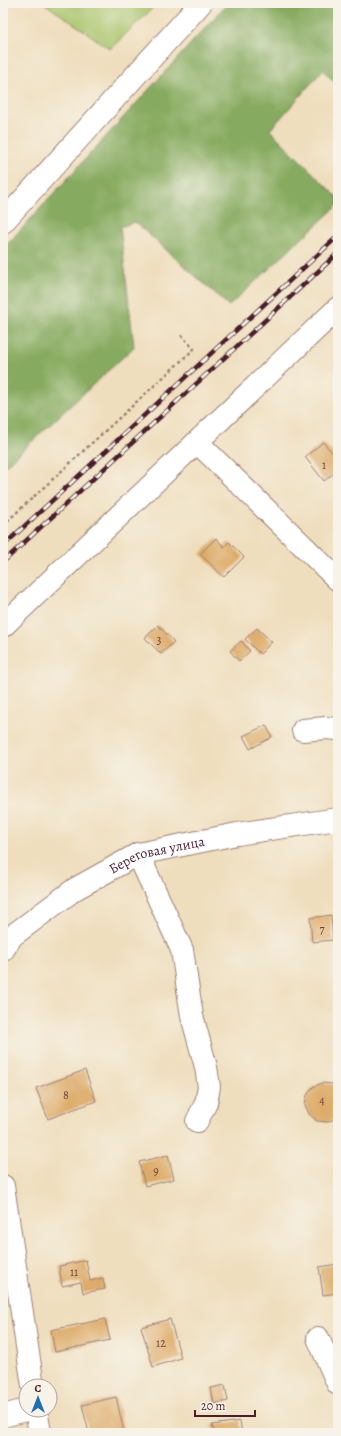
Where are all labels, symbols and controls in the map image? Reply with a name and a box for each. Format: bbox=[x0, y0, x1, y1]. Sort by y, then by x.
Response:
house number: 1 bbox=[322, 457, 326, 473]
house number: 3 bbox=[157, 632, 162, 648]
street label: Береговая улица bbox=[105, 832, 207, 878]
house number: 7 bbox=[319, 921, 325, 937]
house number: 8 bbox=[63, 1087, 69, 1103]
house number: 4 bbox=[319, 1092, 325, 1108]
house number: 9 bbox=[153, 1163, 159, 1179]
house number: 11 bbox=[70, 1264, 78, 1280]
house number: 12 bbox=[156, 1335, 166, 1351]
north arrow bbox=[18, 1378, 58, 1418]
text: С bbox=[35, 1381, 42, 1396]
scale bar bbox=[195, 1392, 255, 1418]
text: 20 m bbox=[201, 1398, 225, 1414]

